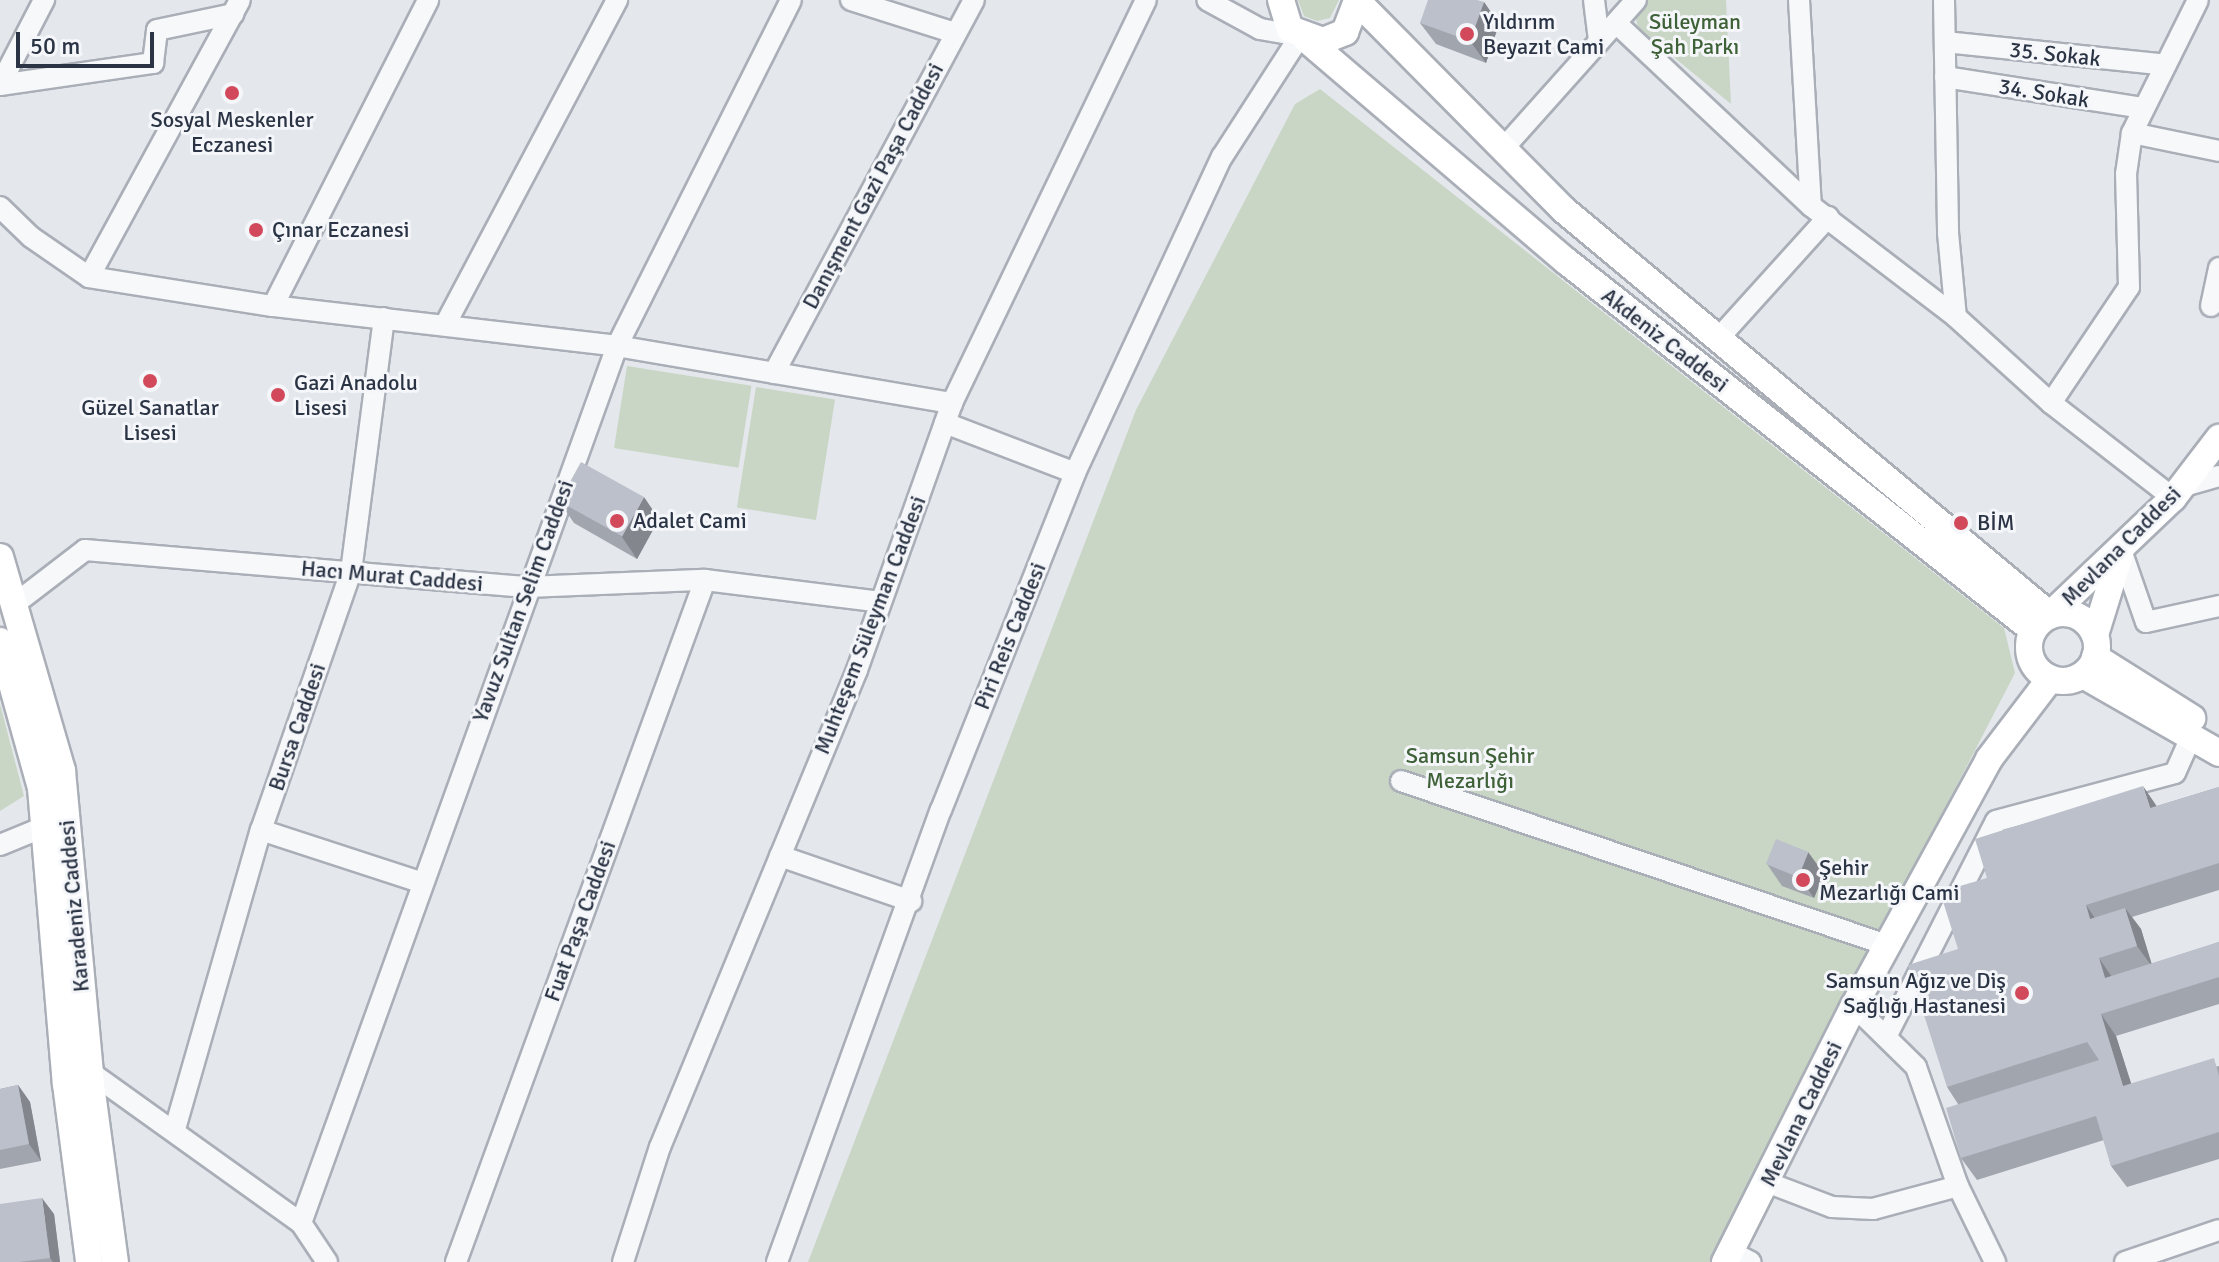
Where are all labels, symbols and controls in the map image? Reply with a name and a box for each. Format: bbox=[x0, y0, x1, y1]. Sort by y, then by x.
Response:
place label: Yıldırım Beyazıt Cami bbox=[1483, 8, 1604, 60]
park label: Süleyman Şah Parkı bbox=[1649, 8, 1741, 60]
scale bar bbox=[20, 16, 158, 66]
marker: Yıldırım Beyazıt Cami bbox=[1458, 25, 1476, 43]
text: 50 m bbox=[30, 31, 80, 61]
street label: 35. Sokak bbox=[2008, 36, 2102, 72]
street label: Danışment Gazi Paşa Caddesi bbox=[797, 59, 949, 313]
street label: 34. Sokak bbox=[1997, 73, 2091, 113]
marker: Sosyal Meskenler Eczanesi bbox=[223, 84, 241, 102]
place label: Sosyal Meskenler Eczanesi bbox=[150, 106, 314, 158]
place label: Çınar Eczanesi bbox=[272, 217, 410, 243]
marker: Çınar Eczanesi bbox=[247, 221, 265, 239]
street label: Akdeniz Caddesi bbox=[1596, 282, 1734, 398]
place label: Gazi Anadolu Lisesi bbox=[294, 369, 418, 420]
marker: Güzel Sanatlar Lisesi bbox=[141, 372, 159, 390]
marker: Gazi Anadolu Lisesi bbox=[269, 386, 287, 404]
place label: Güzel Sanatlar Lisesi bbox=[81, 394, 219, 446]
street label: Yavuz Sultan Selim Caddesi bbox=[467, 476, 579, 726]
street label: Mevlana Caddesi bbox=[2056, 481, 2186, 611]
street label: Muhteşem Süleyman Caddesi bbox=[808, 492, 932, 758]
place label: Adalet Cami bbox=[633, 508, 747, 534]
place label: BİM bbox=[1977, 510, 2015, 536]
marker: Adalet Cami bbox=[608, 512, 626, 530]
marker: BİM bbox=[1952, 514, 1970, 532]
street label: Hacı Murat Caddesi bbox=[300, 555, 484, 597]
street label: Piri Reis Caddesi bbox=[968, 559, 1052, 713]
street label: Bursa Caddesi bbox=[263, 660, 331, 794]
park label: Samsun Şehir Mezarlığı bbox=[1406, 742, 1534, 794]
street label: Karadeniz Caddesi bbox=[53, 819, 95, 993]
street label: Fuat Paşa Caddesi bbox=[539, 837, 621, 1005]
place label: Şehir Mezarlığı Cami bbox=[1819, 854, 1959, 906]
marker: Şehir Mezarlığı Cami bbox=[1794, 871, 1812, 889]
place label: Samsun Ağız ve Diş Sağlığı Hastanesi bbox=[1826, 967, 2006, 1018]
marker: Samsun Ağız ve Diş Sağlığı Hastanesi bbox=[2013, 984, 2031, 1002]
street label: Mevlana Caddesi bbox=[1754, 1037, 1848, 1191]

